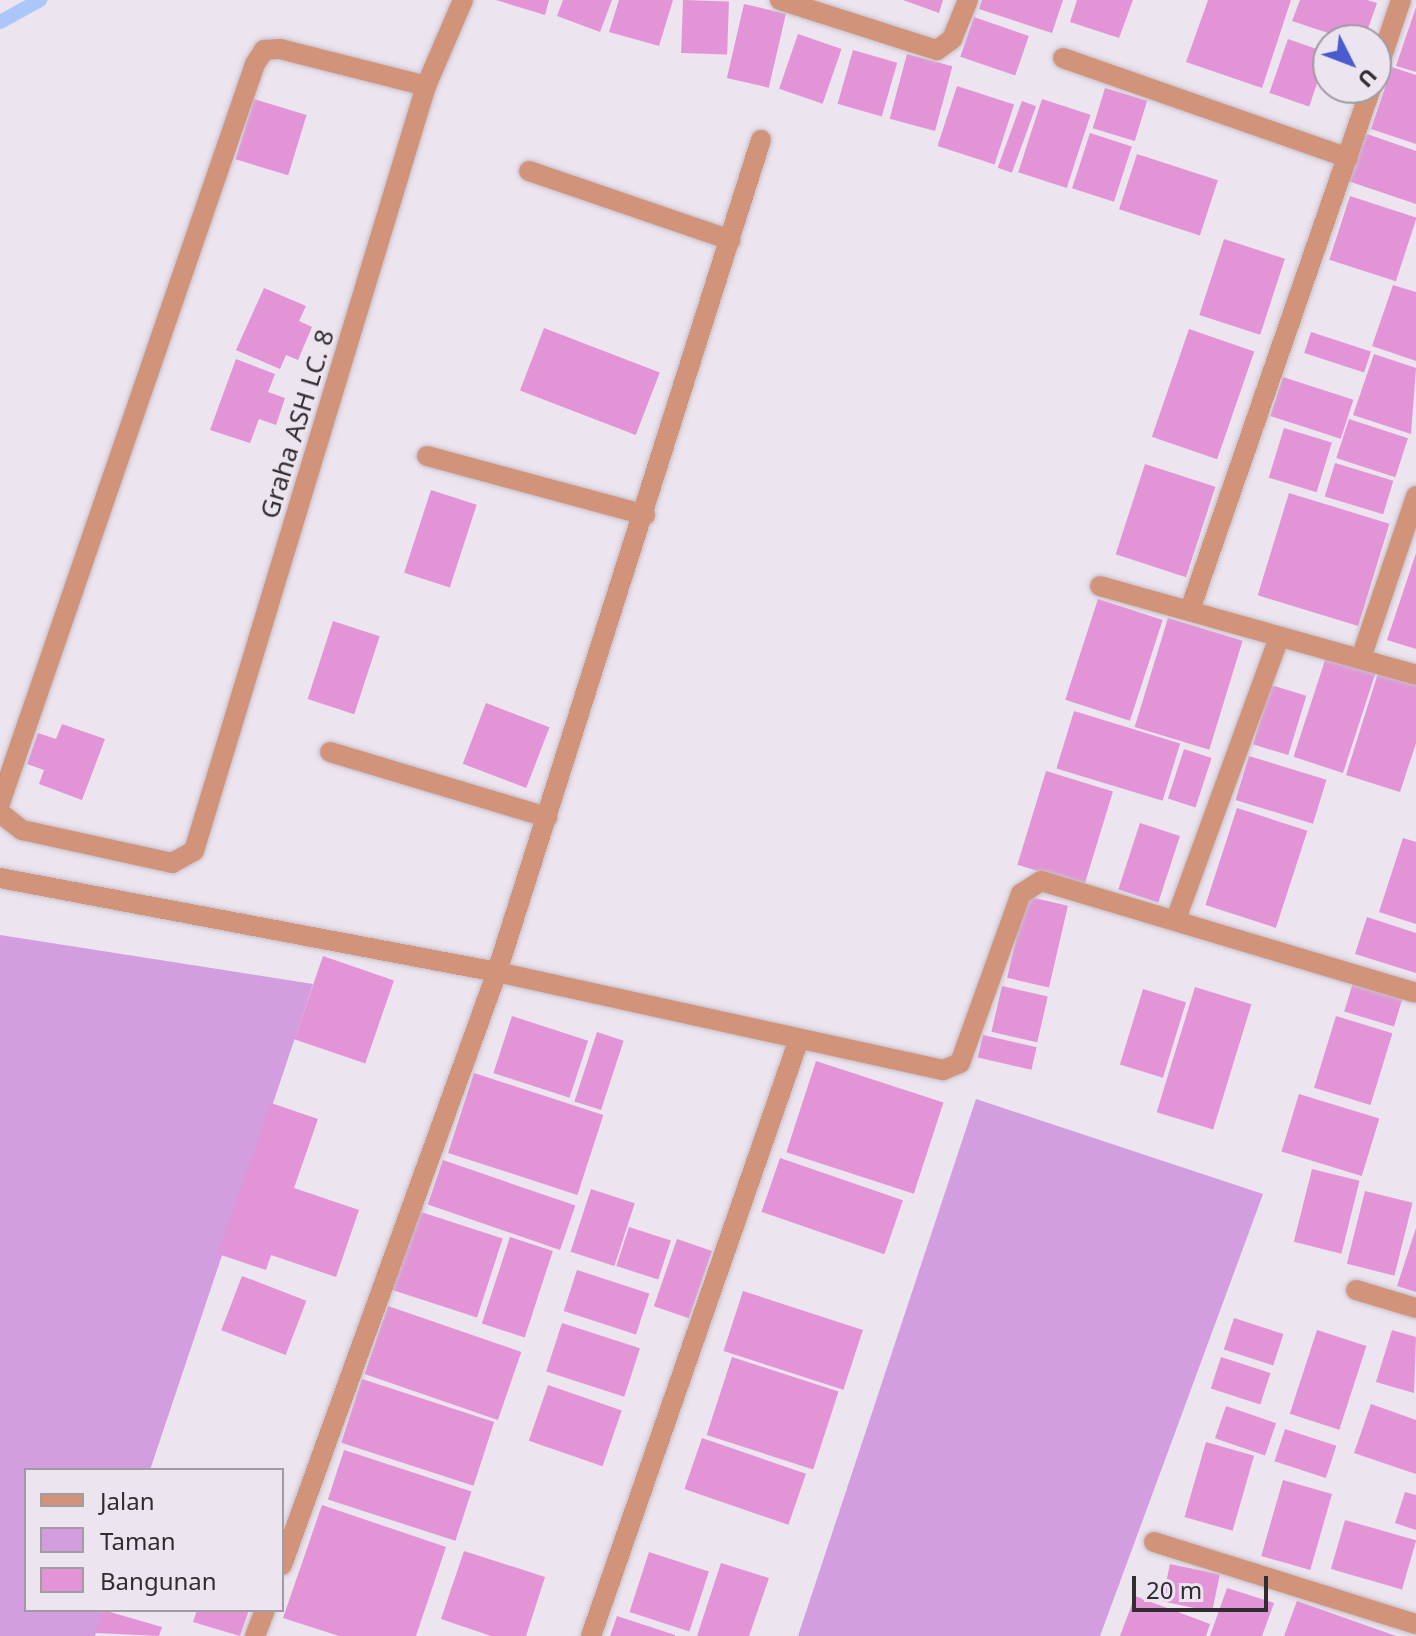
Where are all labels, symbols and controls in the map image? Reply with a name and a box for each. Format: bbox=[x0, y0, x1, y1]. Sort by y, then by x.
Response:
north arrow bbox=[1312, 24, 1392, 104]
text: U bbox=[1352, 62, 1385, 95]
street label: Graha ASH LC. 8 bbox=[253, 326, 341, 522]
legend bbox=[24, 1468, 284, 1612]
text: Jalan bbox=[100, 1484, 155, 1517]
text: Taman bbox=[100, 1524, 176, 1557]
scale bar bbox=[1136, 1560, 1272, 1610]
text: Bangunan bbox=[100, 1564, 217, 1597]
text: 20 m bbox=[1146, 1573, 1202, 1606]

